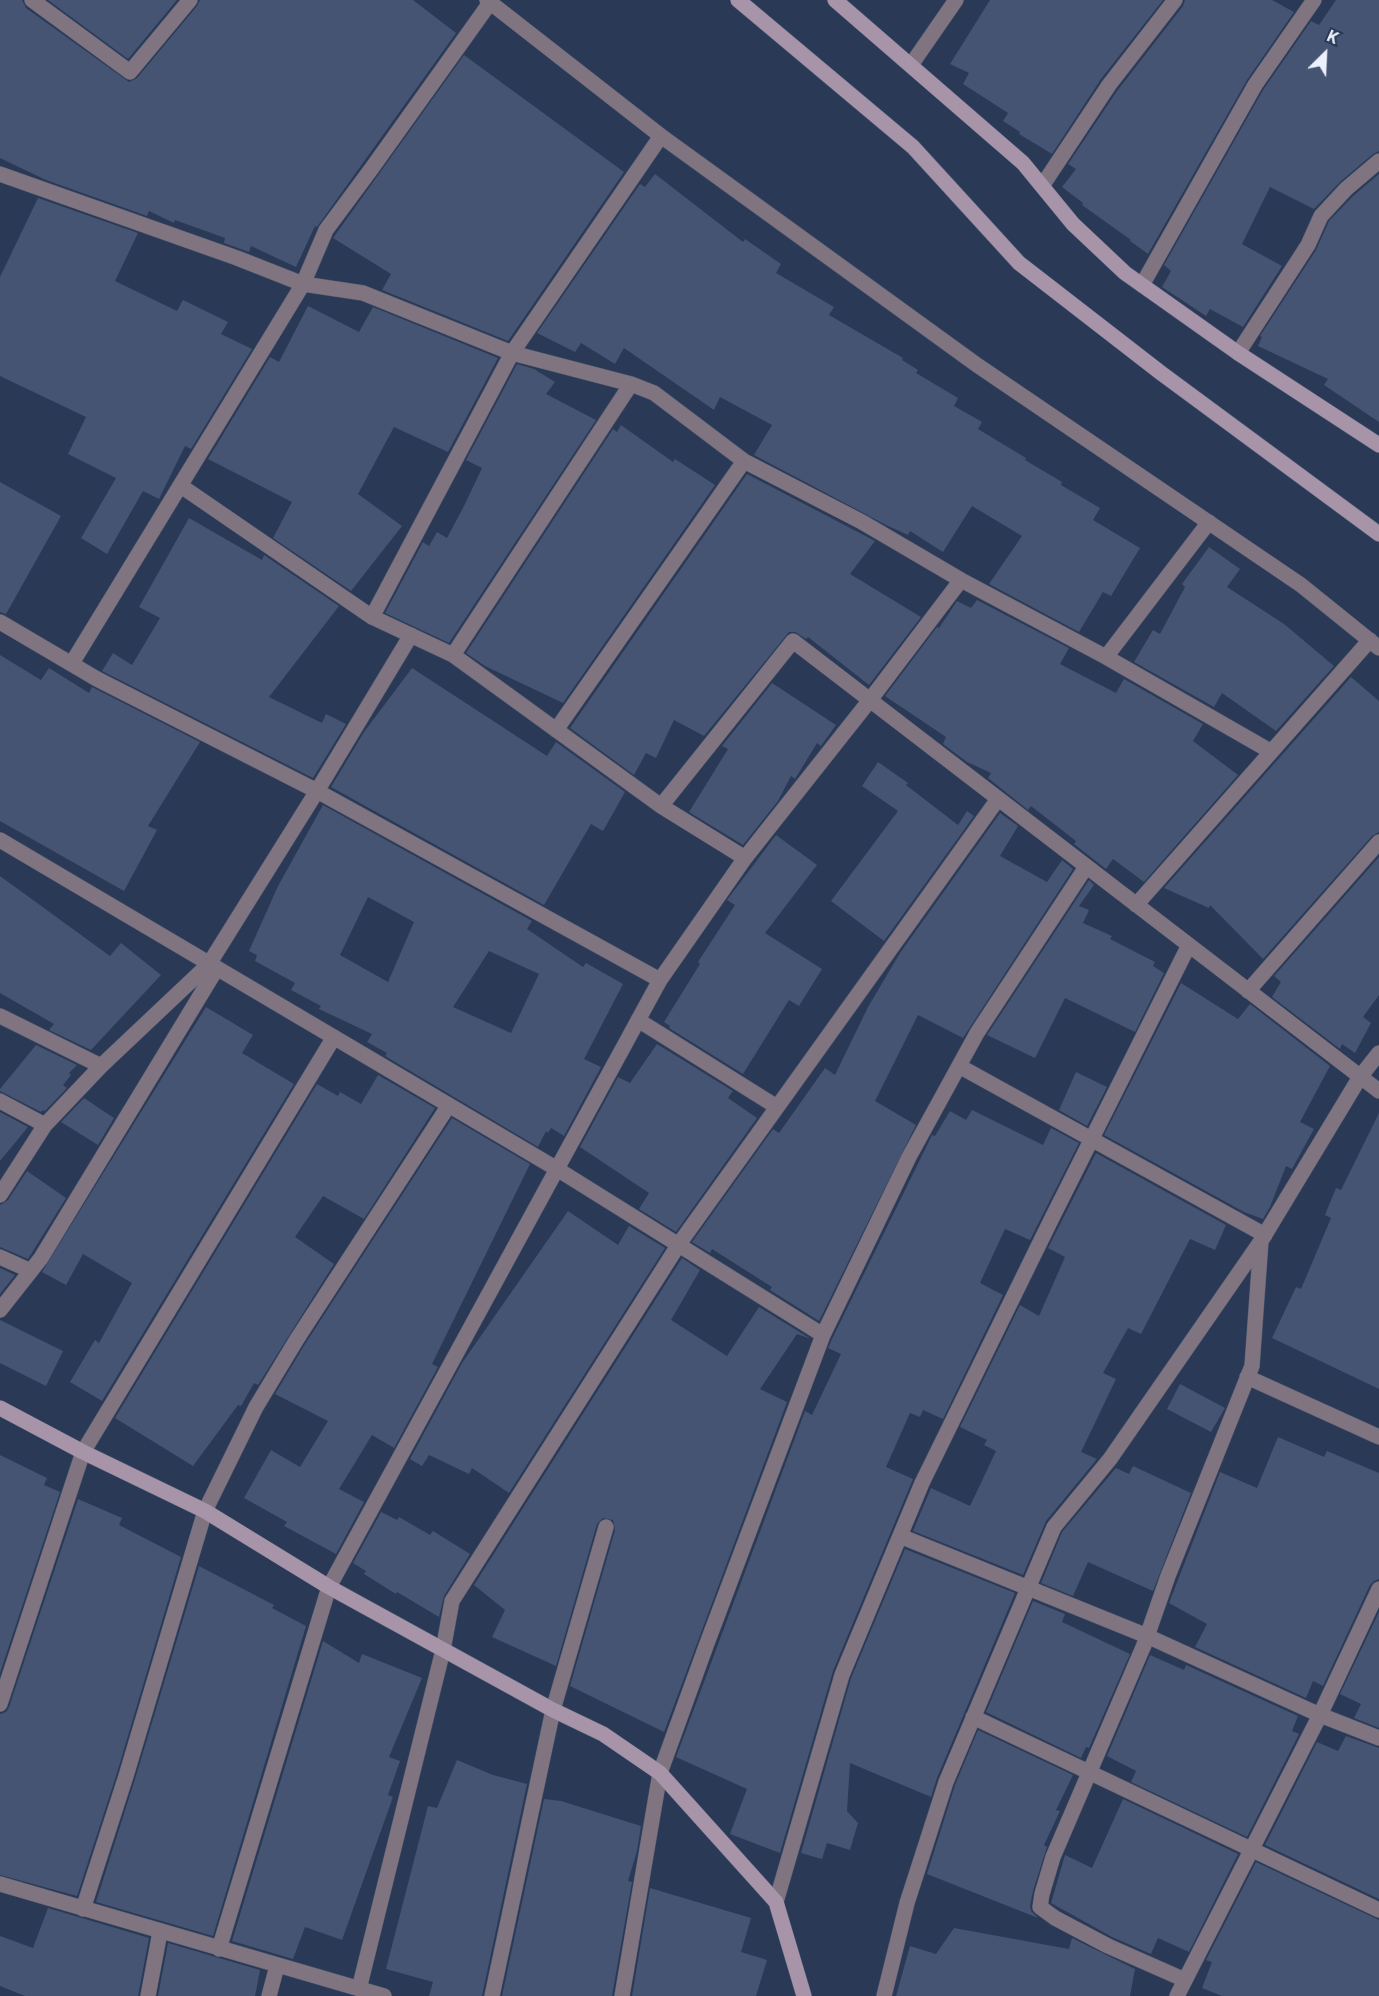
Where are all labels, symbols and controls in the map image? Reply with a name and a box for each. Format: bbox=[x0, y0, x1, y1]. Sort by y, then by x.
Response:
north arrow bbox=[1295, 24, 1355, 84]
text: K bbox=[1324, 26, 1341, 48]

